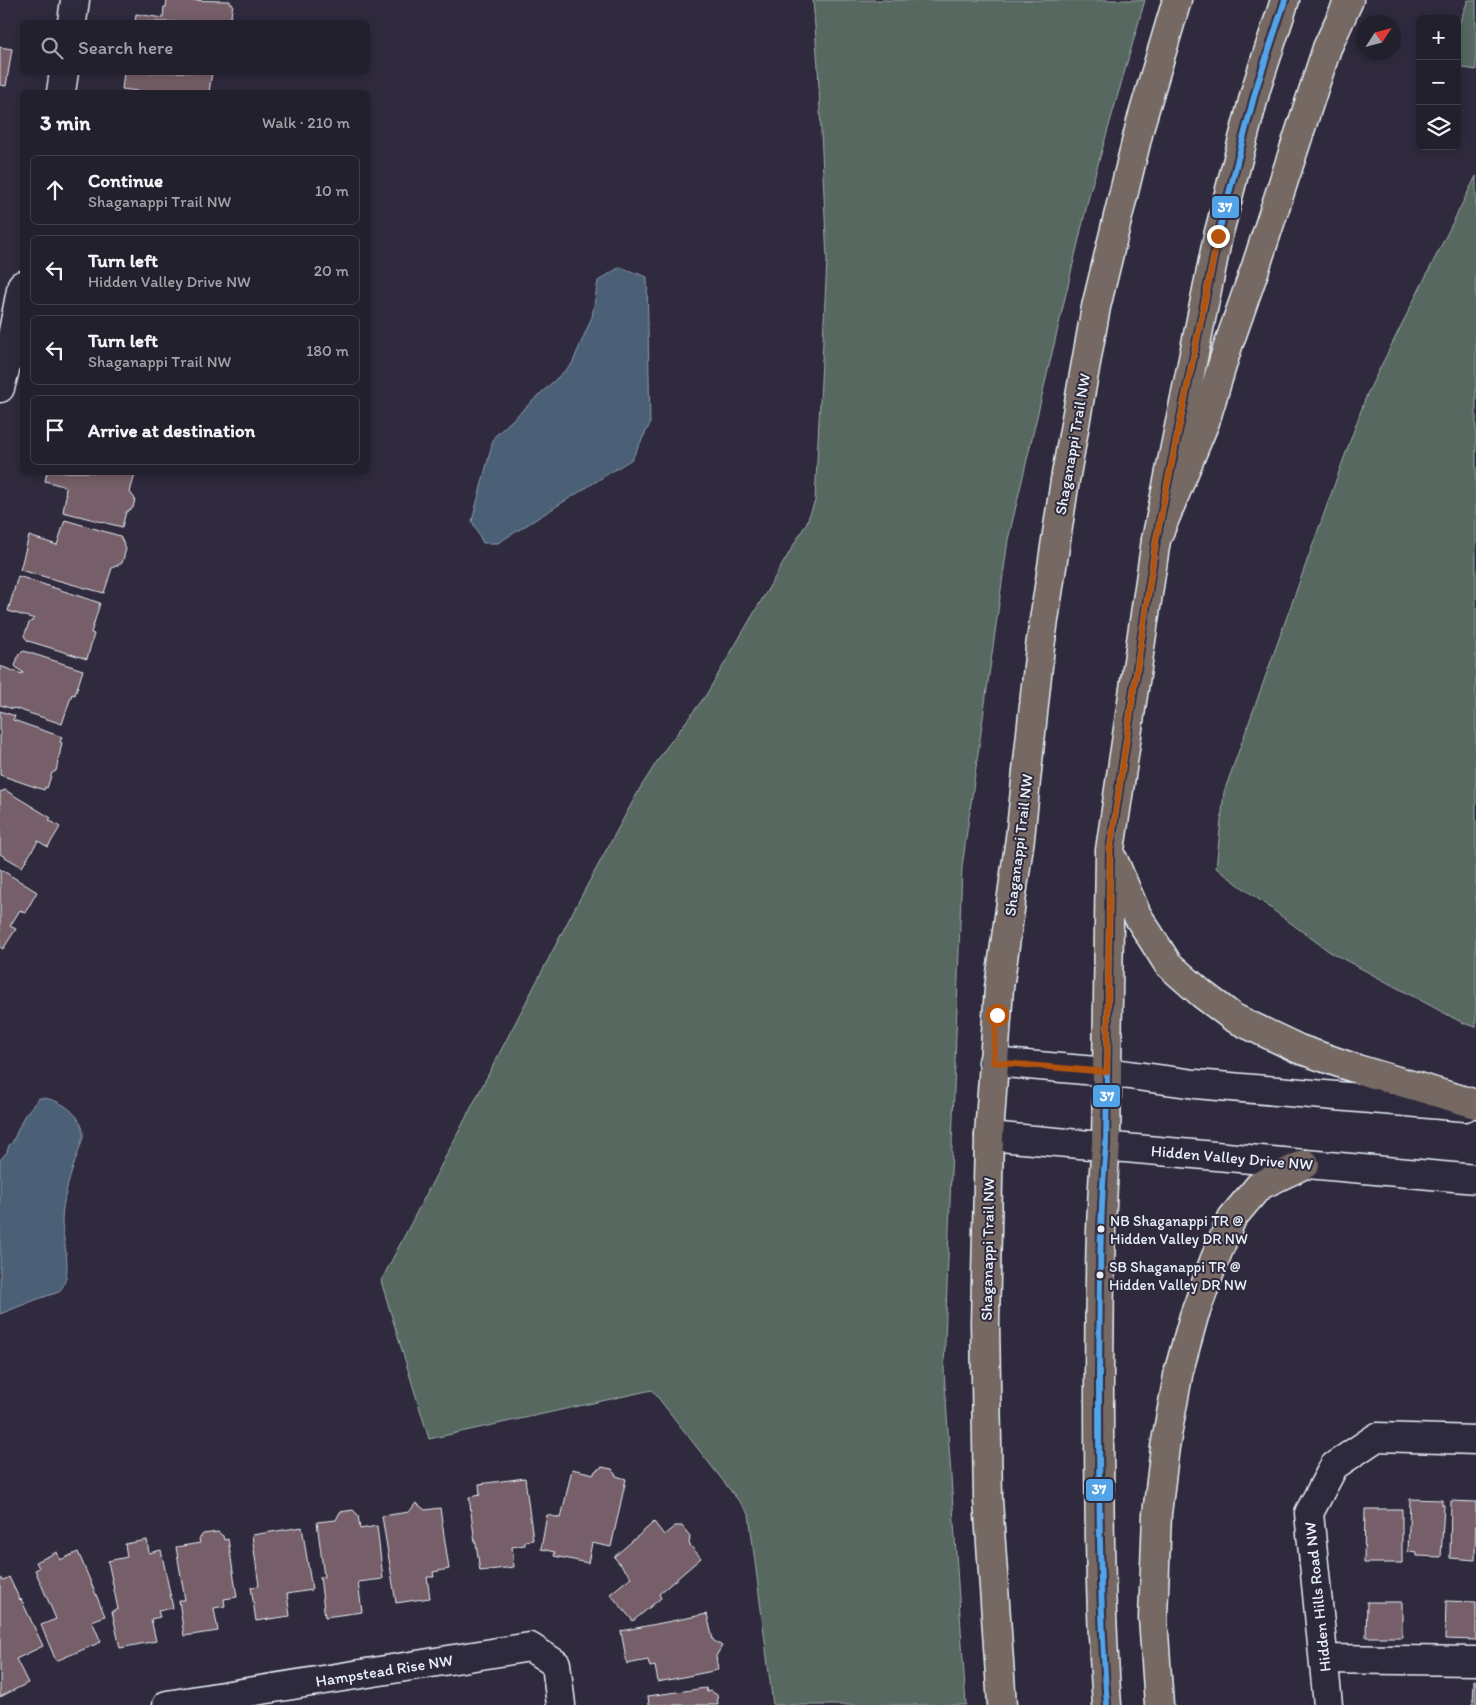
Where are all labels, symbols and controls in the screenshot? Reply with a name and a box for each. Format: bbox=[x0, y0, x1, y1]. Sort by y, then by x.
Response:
north arrow bbox=[1356, 15, 1401, 60]
map controls bbox=[1416, 15, 1461, 150]
button: + bbox=[1416, 15, 1461, 60]
search box bbox=[20, 20, 370, 75]
icon: search bbox=[38, 34, 66, 62]
text: Search here bbox=[78, 36, 173, 59]
button: − bbox=[1416, 60, 1461, 105]
button: layers bbox=[1416, 105, 1461, 150]
text: 3 min bbox=[40, 110, 90, 135]
text: Walk · 210 m bbox=[262, 113, 350, 132]
text: Continue bbox=[88, 169, 163, 192]
icon: ahead bbox=[41, 176, 69, 204]
text: 10 m bbox=[315, 181, 349, 200]
text: Shaganappi Trail NW bbox=[88, 192, 231, 211]
line badge: 37 bbox=[1211, 195, 1240, 219]
text: 37 bbox=[1218, 199, 1232, 216]
route end bbox=[1207, 225, 1230, 248]
text: Turn left bbox=[88, 249, 158, 272]
icon: left bbox=[41, 256, 69, 284]
text: 20 m bbox=[314, 261, 349, 280]
text: Hidden Valley Drive NW bbox=[88, 272, 251, 291]
text: Turn left bbox=[88, 329, 158, 352]
icon: left bbox=[41, 336, 69, 364]
text: 180 m bbox=[306, 341, 349, 360]
text: Shaganappi Trail NW bbox=[88, 352, 231, 371]
street label: Shaganappi Trail NW bbox=[1051, 372, 1094, 516]
icon: arrive bbox=[41, 416, 69, 444]
text: Arrive at destination bbox=[88, 419, 255, 442]
street label: Shaganappi Trail NW bbox=[1000, 773, 1037, 917]
route start bbox=[986, 1004, 1009, 1027]
line badge: 37 bbox=[1092, 1084, 1121, 1108]
text: 37 bbox=[1100, 1088, 1114, 1105]
street label: Hidden Valley Drive NW bbox=[1150, 1141, 1314, 1174]
street label: Shaganappi Trail NW bbox=[977, 1177, 998, 1321]
place label: NB Shaganappi TR @ Hidden Valley DR NW bbox=[1110, 1212, 1248, 1248]
marker: NB Shaganappi TR @ Hidden Valley DR NW bbox=[1096, 1224, 1106, 1234]
place label: SB Shaganappi TR @ Hidden Valley DR NW bbox=[1109, 1258, 1247, 1294]
marker: SB Shaganappi TR @ Hidden Valley DR NW bbox=[1095, 1270, 1105, 1280]
line badge: 37 bbox=[1085, 1478, 1114, 1502]
text: 37 bbox=[1092, 1481, 1106, 1498]
street label: Hidden Hills Road NW bbox=[1300, 1521, 1335, 1673]
street label: Hampstead Rise NW bbox=[314, 1650, 454, 1691]

